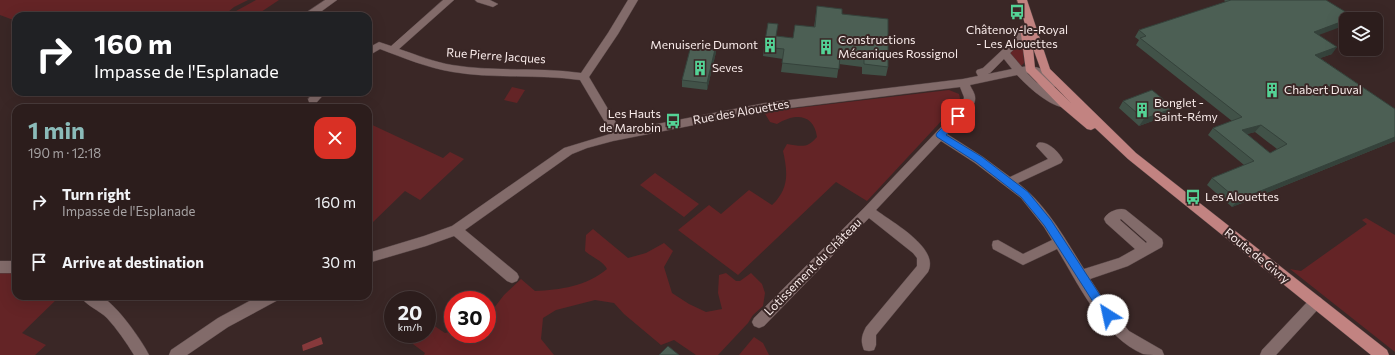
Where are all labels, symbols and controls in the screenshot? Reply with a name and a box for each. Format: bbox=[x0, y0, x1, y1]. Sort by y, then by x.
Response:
bus stop icon: Châtenoy-le-Royal - Les Alouettes bbox=[1008, 3, 1026, 21]
map controls bbox=[1339, 12, 1383, 56]
button: layers bbox=[1339, 12, 1383, 56]
place label: Châtenoy-le-Royal - Les Alouettes bbox=[966, 22, 1068, 50]
text: 160 m bbox=[94, 26, 172, 60]
icon: right bbox=[28, 28, 80, 80]
place label: Constructions Mécaniques Rossignol bbox=[838, 32, 958, 60]
building icon: Menuiserie Dumont bbox=[761, 36, 779, 54]
place label: Menuiserie Dumont bbox=[650, 37, 758, 51]
building icon: Constructions Mécaniques Rossignol bbox=[817, 38, 835, 56]
street label: Rue Pierre Jacques bbox=[446, 45, 546, 66]
building icon: Seves bbox=[691, 59, 709, 77]
text: Impasse de l'Esplanade bbox=[94, 60, 279, 82]
place label: Seves bbox=[712, 60, 743, 74]
building icon: Chabert Duval bbox=[1263, 81, 1281, 99]
place label: Chabert Duval bbox=[1284, 82, 1362, 96]
place label: Bonglet - Saint-Rémy bbox=[1154, 95, 1218, 123]
street label: Rue des Alouettes bbox=[692, 96, 790, 126]
pin bbox=[941, 99, 975, 133]
building icon: Bonglet - Saint-Rémy bbox=[1133, 101, 1151, 119]
icon: arrive bbox=[947, 105, 969, 127]
place label: Les Hauts de Marobin bbox=[599, 106, 661, 134]
bus stop icon: Les Hauts de Marobin bbox=[664, 112, 682, 130]
text: 1 min bbox=[28, 115, 85, 144]
button: close bbox=[314, 117, 356, 159]
text: 190 m · 12:18 bbox=[28, 145, 101, 161]
text: Turn right bbox=[62, 185, 131, 203]
bus stop icon: Les Alouettes bbox=[1184, 188, 1202, 206]
place label: Les Alouettes bbox=[1205, 189, 1279, 203]
icon: right bbox=[28, 191, 50, 213]
text: 160 m bbox=[315, 193, 356, 211]
text: Impasse de l'Esplanade bbox=[62, 203, 195, 219]
street label: Lotissement du Château bbox=[761, 215, 864, 318]
street label: Route de Givry bbox=[1222, 225, 1293, 286]
icon: arrive bbox=[28, 251, 50, 273]
text: Arrive at destination bbox=[62, 253, 204, 271]
text: 30 m bbox=[322, 253, 356, 271]
speed limit sign: 30 bbox=[444, 291, 496, 343]
position arrow bbox=[1087, 294, 1129, 336]
text: 20 bbox=[398, 300, 422, 324]
text: km/h bbox=[398, 321, 422, 333]

